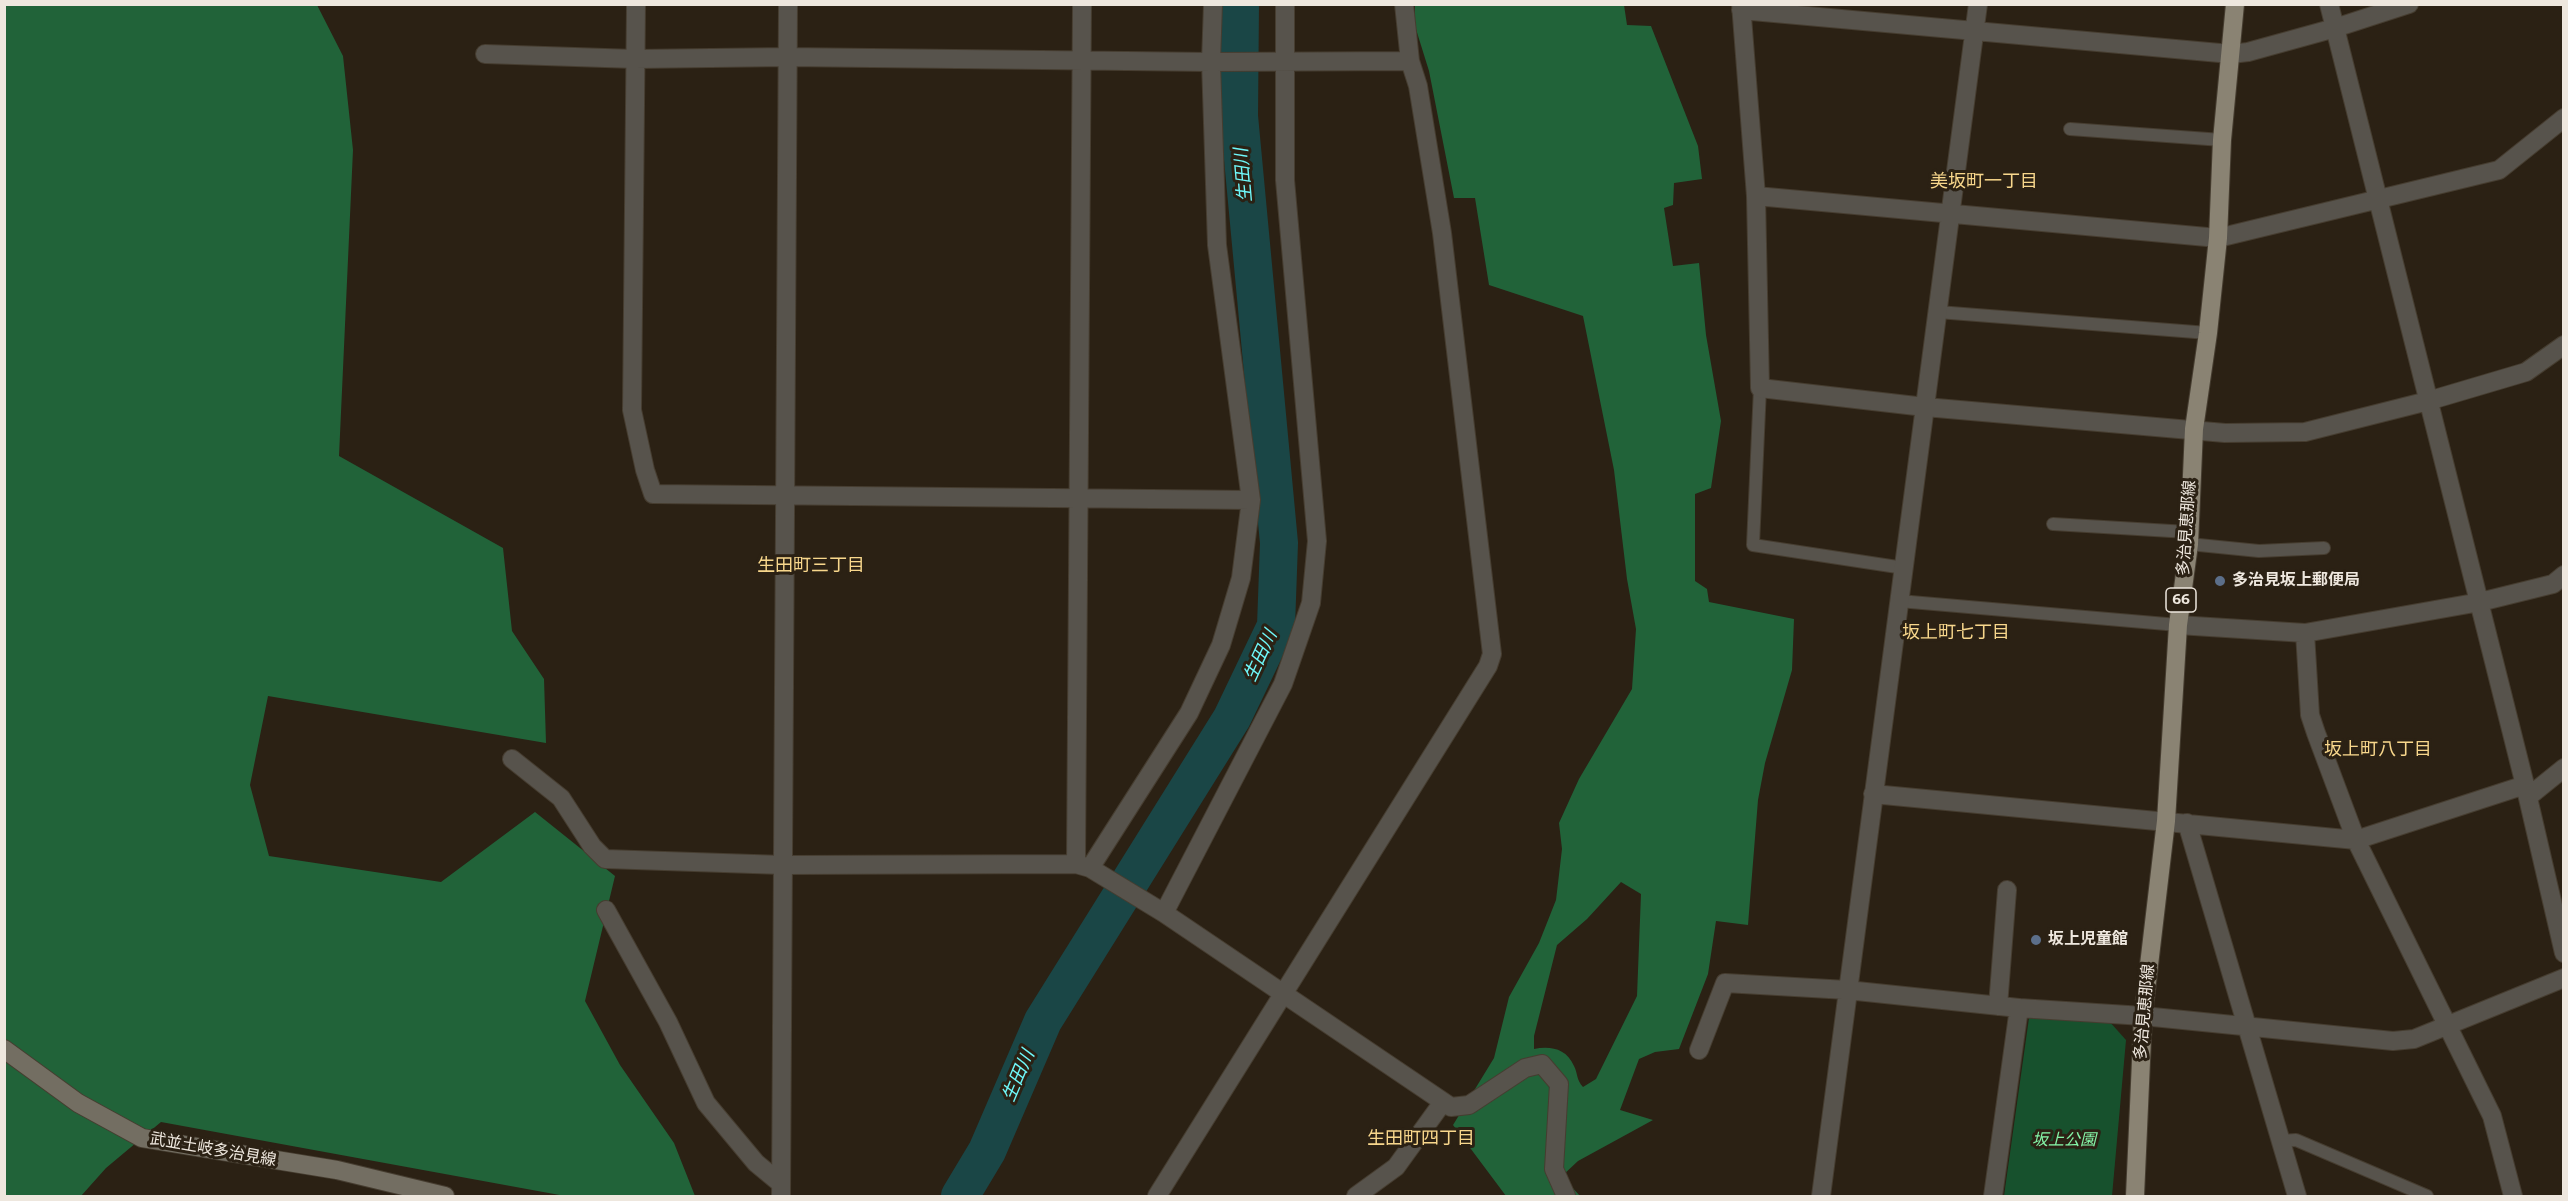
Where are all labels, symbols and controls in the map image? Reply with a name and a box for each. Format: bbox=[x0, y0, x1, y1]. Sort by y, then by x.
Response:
water label: 生田川 bbox=[1231, 147, 1257, 203]
district label: 美坂町一丁目 bbox=[1930, 171, 2038, 193]
street label: 多治見恵那線 bbox=[2174, 479, 2200, 577]
district label: 生田町三丁目 bbox=[757, 555, 865, 577]
place label: 多治見坂上郵便局 bbox=[2232, 571, 2360, 591]
marker: 多治見坂上郵便局 bbox=[2213, 574, 2227, 588]
road number: 66 bbox=[2166, 588, 2196, 612]
district label: 坂上町七丁目 bbox=[1902, 622, 2010, 644]
water label: 生田川 bbox=[1240, 627, 1282, 685]
district label: 坂上町八丁目 bbox=[2324, 739, 2432, 761]
place label: 坂上児童館 bbox=[2048, 930, 2128, 950]
marker: 坂上児童館 bbox=[2029, 933, 2043, 947]
street label: 多治見恵那線 bbox=[2131, 963, 2159, 1061]
water label: 生田川 bbox=[999, 1047, 1039, 1105]
district label: 生田町四丁目 bbox=[1367, 1128, 1475, 1150]
street label: 武並土岐多治見線 bbox=[148, 1129, 278, 1171]
park label: 坂上公園 bbox=[2032, 1131, 2096, 1151]

